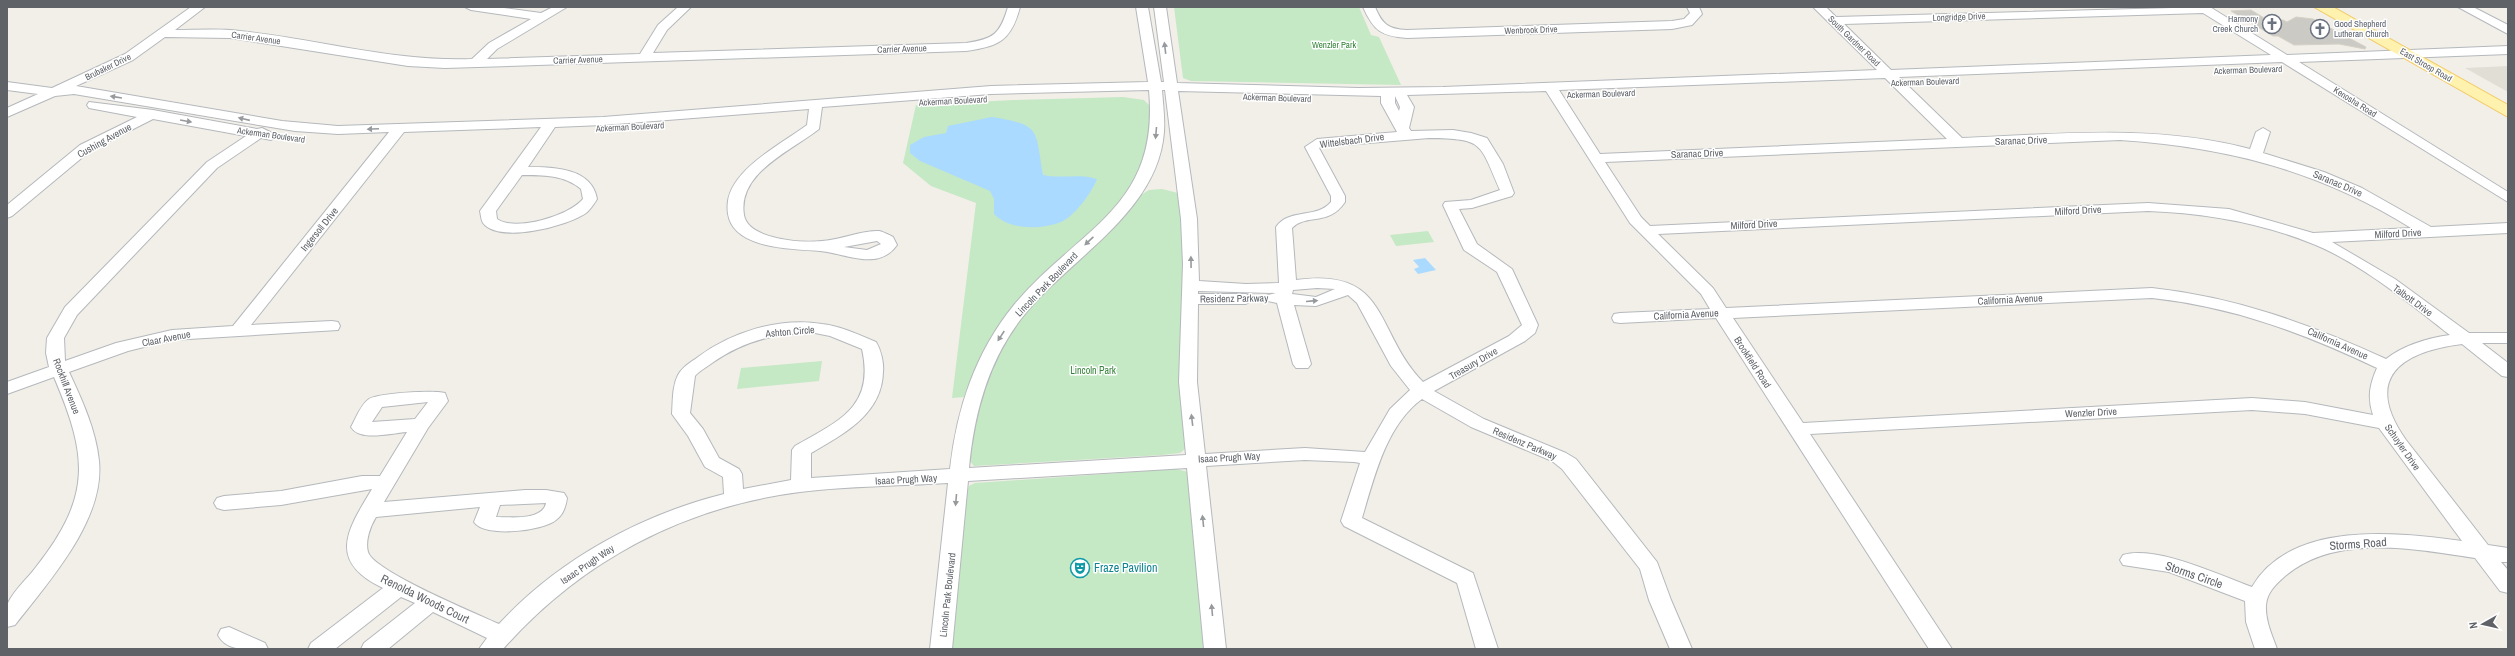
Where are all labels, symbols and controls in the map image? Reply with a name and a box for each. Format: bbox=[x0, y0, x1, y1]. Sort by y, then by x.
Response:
street label: Longridge Drive bbox=[1932, 10, 1986, 24]
street label: South Gardner Road bbox=[1825, 13, 1883, 69]
place label: Harmony Creek Church bbox=[2212, 13, 2258, 35]
church icon: Harmony Creek Church bbox=[2261, 13, 2283, 35]
church icon: Good Shepherd Lutheran Church bbox=[2309, 18, 2331, 40]
place label: Good Shepherd Lutheran Church bbox=[2334, 18, 2389, 40]
street label: Wenbrook Drive bbox=[1504, 23, 1558, 37]
street label: Carrier Avenue bbox=[231, 29, 281, 47]
park label: Wenzler Park bbox=[1312, 39, 1356, 51]
street label: Carrier Avenue bbox=[877, 42, 927, 56]
one-way arrow bbox=[1162, 42, 1169, 54]
street label: East Stroop Road bbox=[2398, 45, 2454, 85]
street label: Brubaker Drive bbox=[83, 51, 133, 83]
street label: Carrier Avenue bbox=[553, 53, 603, 67]
street label: Ackerman Boulevard bbox=[2213, 63, 2282, 77]
street label: Ackerman Boulevard bbox=[1890, 75, 1959, 89]
street label: Kenosha Road bbox=[2331, 84, 2379, 120]
street label: Ackerman Boulevard bbox=[1566, 87, 1635, 101]
street label: Ackerman Boulevard bbox=[1242, 91, 1311, 105]
street label: Ackerman Boulevard bbox=[917, 93, 988, 109]
one-way arrow bbox=[110, 94, 123, 100]
one-way arrow bbox=[238, 116, 251, 122]
one-way arrow bbox=[179, 119, 192, 125]
street label: Ackerman Boulevard bbox=[594, 119, 665, 135]
street label: Cushing Avenue bbox=[75, 120, 134, 161]
street label: Ackerman Boulevard bbox=[235, 124, 306, 146]
one-way arrow bbox=[366, 126, 379, 132]
one-way arrow bbox=[1153, 127, 1160, 139]
street label: Wittelsbach Drive bbox=[1319, 130, 1385, 151]
street label: Saranac Drive bbox=[1995, 133, 2048, 148]
street label: Saranac Drive bbox=[1671, 146, 1724, 161]
street label: Saranac Drive bbox=[2311, 167, 2365, 200]
street label: Milford Drive bbox=[2054, 203, 2102, 218]
street label: Ingersoll Drive bbox=[298, 204, 341, 254]
street label: Milford Drive bbox=[1730, 217, 1778, 232]
street label: Milford Drive bbox=[2374, 226, 2422, 241]
one-way arrow bbox=[1085, 236, 1094, 245]
street label: Lincoln Park Boulevard bbox=[1012, 249, 1080, 319]
one-way arrow bbox=[1188, 255, 1194, 268]
street label: Talbott Drive bbox=[2390, 282, 2436, 319]
street label: Residenz Parkway bbox=[1200, 291, 1269, 306]
street label: California Avenue bbox=[1977, 291, 2043, 308]
one-way arrow bbox=[1306, 298, 1318, 305]
street label: California Avenue bbox=[1653, 306, 1719, 323]
street label: Ashton Circle bbox=[764, 323, 816, 340]
street label: California Avenue bbox=[2305, 324, 2371, 363]
street label: Claar Avenue bbox=[141, 327, 192, 350]
one-way arrow bbox=[998, 330, 1005, 342]
street label: Brookfield Road bbox=[1731, 334, 1774, 390]
street label: Treasury Drive bbox=[1447, 344, 1500, 383]
street label: Rockhill Avenue bbox=[50, 356, 83, 416]
park label: Lincoln Park bbox=[1070, 364, 1117, 377]
street label: Wenzler Drive bbox=[2065, 405, 2118, 420]
one-way arrow bbox=[1189, 414, 1195, 426]
street label: Schuyler Drive bbox=[2382, 422, 2424, 473]
street label: Residenz Parkway bbox=[1491, 424, 1560, 463]
street label: Isaac Prugh Way bbox=[1198, 449, 1261, 466]
street label: Isaac Prugh Way bbox=[875, 471, 938, 488]
one-way arrow bbox=[953, 494, 959, 506]
one-way arrow bbox=[1200, 515, 1206, 527]
street label: Storms Road bbox=[2329, 534, 2387, 554]
street label: Isaac Prugh Way bbox=[558, 541, 617, 587]
street label: Lincoln Park Boulevard bbox=[937, 552, 958, 638]
theatre icon: Fraze Pavilion bbox=[1069, 557, 1091, 579]
street label: Storms Circle bbox=[2163, 558, 2225, 592]
place label: Fraze Pavilion bbox=[1094, 560, 1157, 576]
street label: Renolda Woods Court bbox=[378, 571, 472, 627]
one-way arrow bbox=[1209, 604, 1215, 616]
north arrow bbox=[2463, 604, 2503, 644]
text: N bbox=[2466, 621, 2480, 630]

